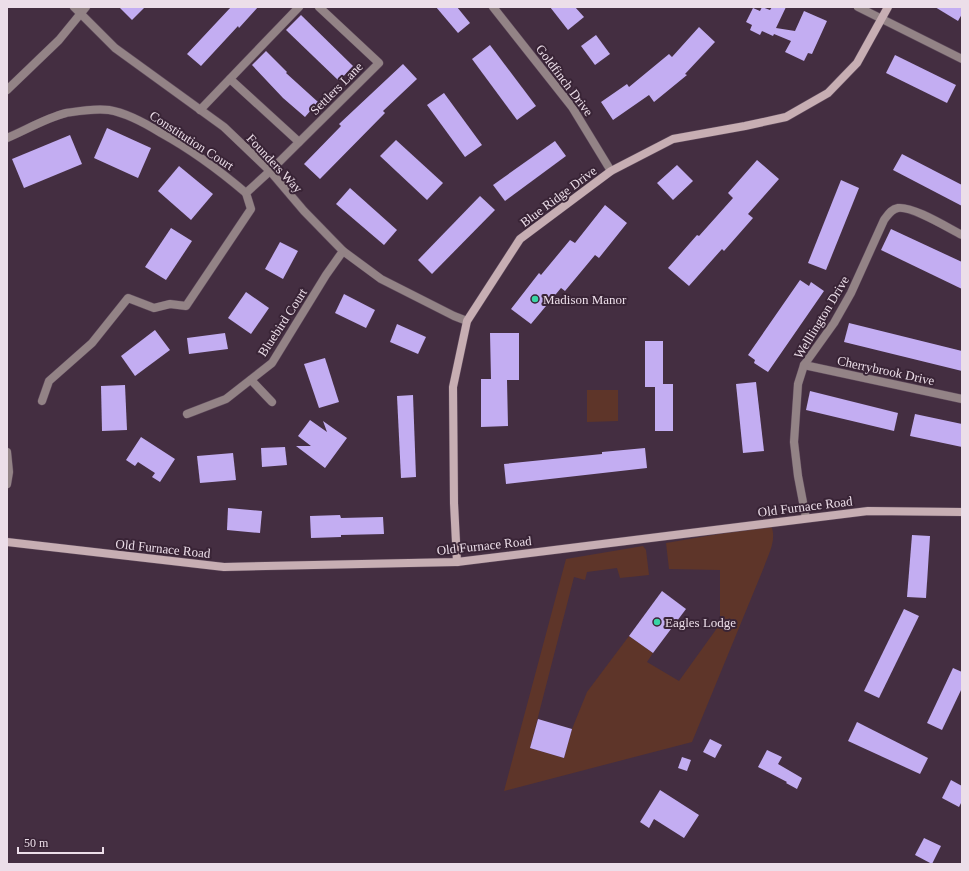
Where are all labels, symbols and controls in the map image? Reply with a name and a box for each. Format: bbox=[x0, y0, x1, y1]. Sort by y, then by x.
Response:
street label: Goldfinch Drive bbox=[533, 42, 596, 119]
street label: Settlers Lane bbox=[307, 59, 366, 118]
street label: Constitution Court bbox=[147, 108, 237, 173]
street label: Founders Way bbox=[244, 131, 306, 196]
street label: Blue Ridge Drive bbox=[517, 163, 600, 230]
street label: Welllington Drive bbox=[791, 273, 852, 361]
street label: Bluebird Court bbox=[255, 285, 310, 359]
place label: Madison Manor bbox=[543, 292, 627, 307]
marker: Madison Manor bbox=[530, 294, 540, 304]
street label: Cherrybrook Drive bbox=[836, 353, 936, 388]
street label: Old Furnace Road bbox=[757, 493, 854, 520]
street label: Old Furnace Road bbox=[436, 533, 533, 558]
street label: Old Furnace Road bbox=[115, 536, 212, 561]
place label: Eagles Lodge bbox=[665, 615, 736, 630]
marker: Eagles Lodge bbox=[652, 617, 662, 627]
scale bar bbox=[18, 829, 103, 855]
text: 50 m bbox=[24, 836, 49, 850]

